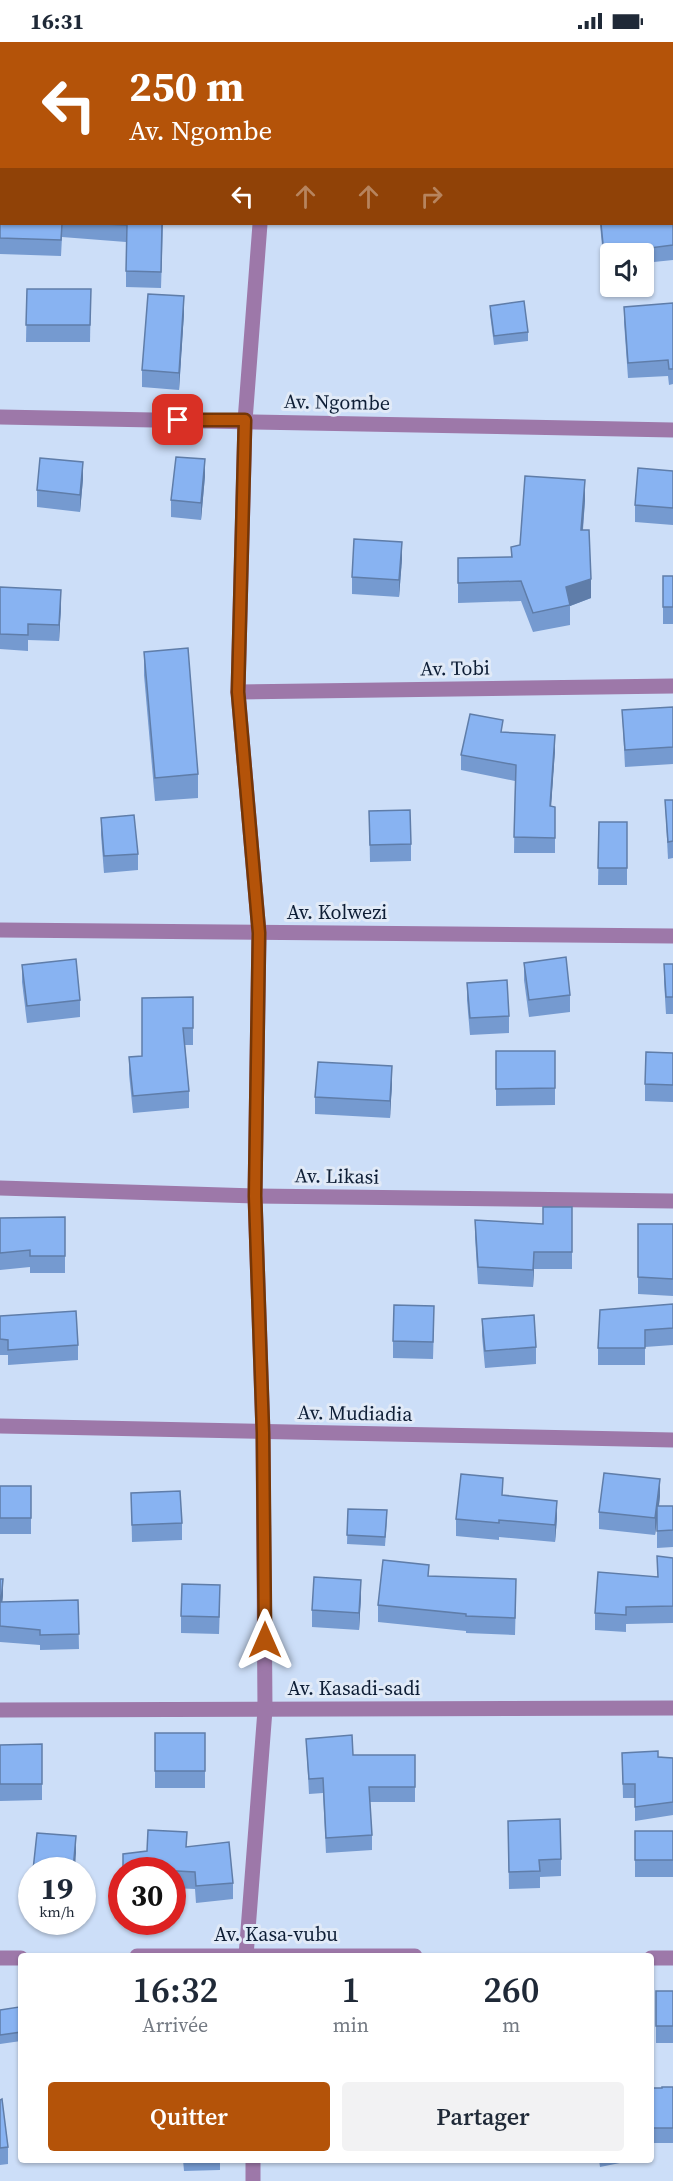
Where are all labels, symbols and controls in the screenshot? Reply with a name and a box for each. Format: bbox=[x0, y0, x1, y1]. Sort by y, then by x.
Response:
text: 16:31 bbox=[30, 6, 84, 36]
text: 250 m bbox=[129, 57, 244, 115]
icon: left bbox=[30, 66, 108, 144]
text: Av. Ngombe bbox=[129, 112, 272, 149]
icon: left bbox=[226, 180, 259, 213]
icon: ahead bbox=[289, 180, 322, 213]
icon: ahead bbox=[352, 180, 385, 213]
icon: right bbox=[415, 180, 448, 213]
map controls bbox=[600, 243, 654, 297]
button: sound bbox=[600, 243, 654, 297]
street label: Av. Ngombe bbox=[284, 387, 390, 417]
pin bbox=[152, 394, 203, 445]
icon: arrive bbox=[161, 403, 194, 436]
street label: Av. Tobi bbox=[420, 653, 490, 683]
street label: Av. Kolwezi bbox=[287, 898, 387, 926]
street label: Av. Likasi bbox=[294, 1161, 380, 1191]
street label: Av. Mudiadia bbox=[297, 1398, 414, 1428]
position arrow bbox=[233, 1608, 297, 1672]
street label: Av. Kasadi-sadi bbox=[288, 1674, 420, 1702]
speed limit sign: 30 bbox=[108, 1857, 186, 1935]
text: 19 bbox=[41, 1868, 73, 1909]
text: km/h bbox=[39, 1901, 75, 1922]
street label: Av. Kasa-vubu bbox=[214, 1920, 338, 1948]
text: 16:32 bbox=[133, 1965, 218, 2014]
text: 1 bbox=[341, 1965, 360, 2014]
text: 260 bbox=[483, 1965, 539, 2014]
text: Arrivée bbox=[142, 2011, 208, 2039]
text: min bbox=[333, 2011, 369, 2039]
text: m bbox=[502, 2011, 520, 2039]
button: Quitter bbox=[48, 2082, 330, 2151]
button: Partager bbox=[342, 2082, 624, 2151]

